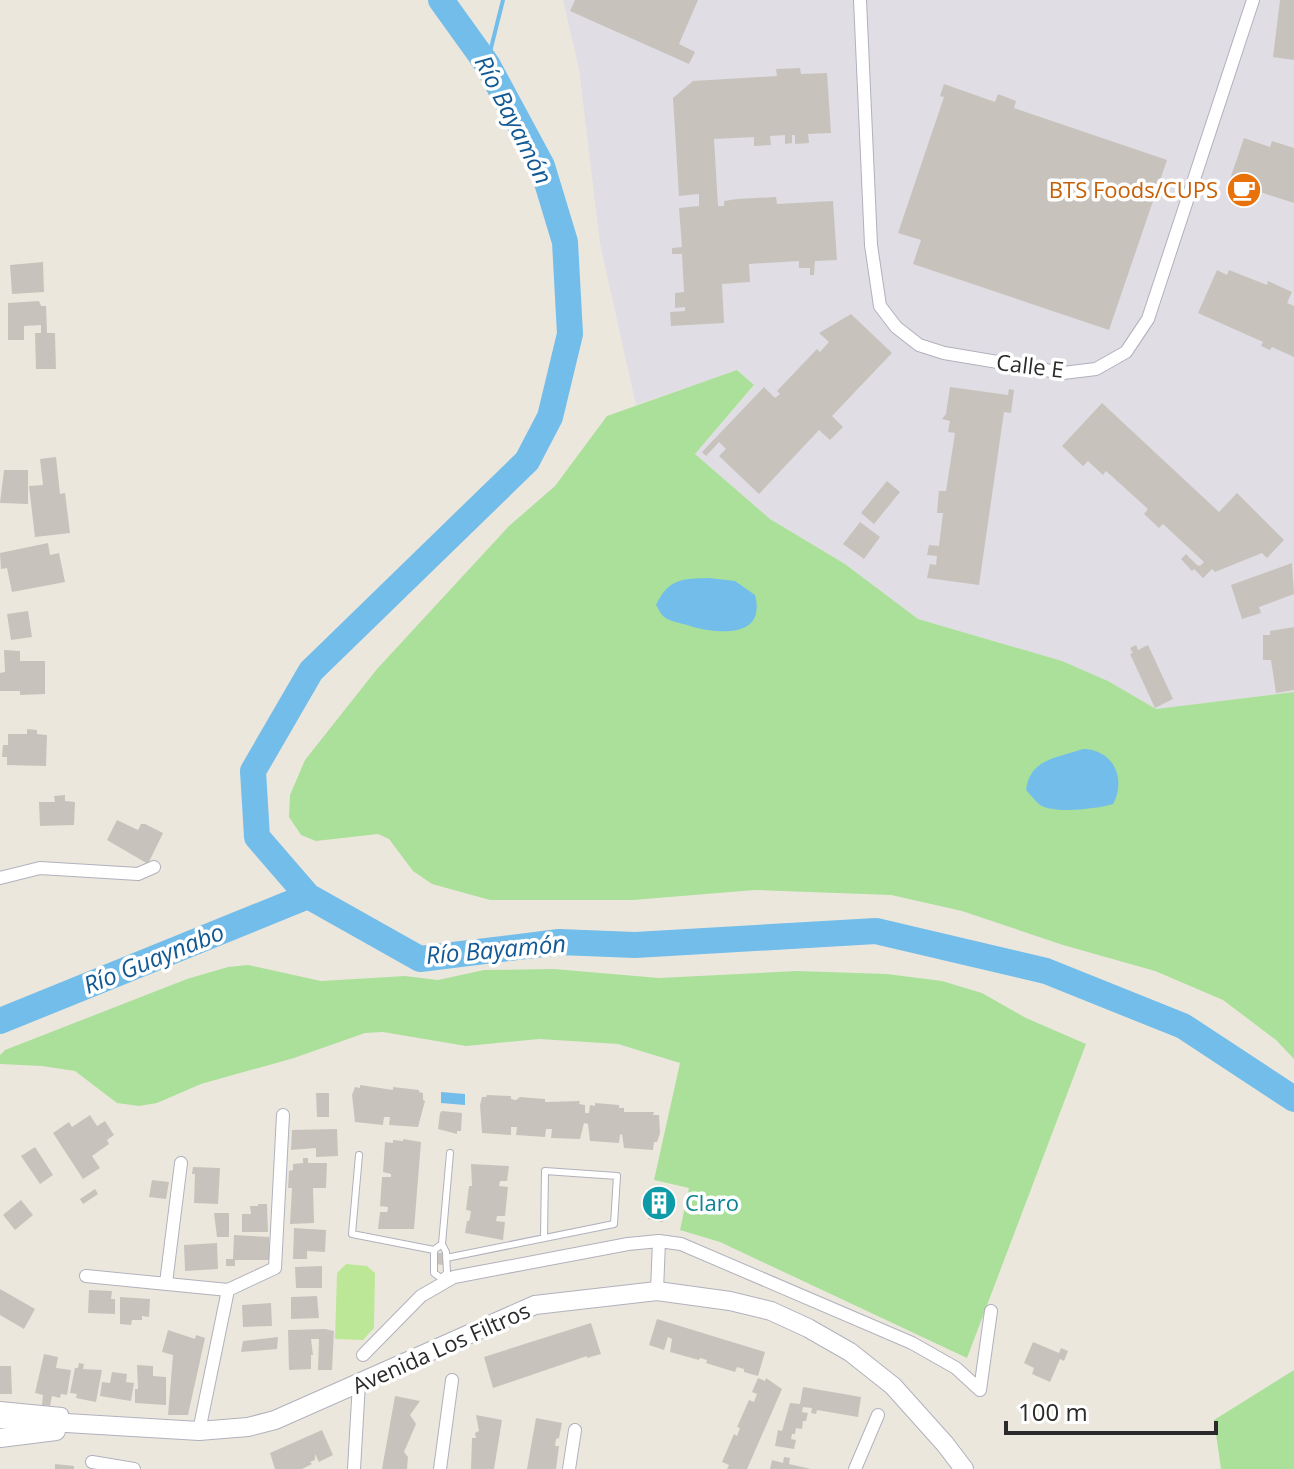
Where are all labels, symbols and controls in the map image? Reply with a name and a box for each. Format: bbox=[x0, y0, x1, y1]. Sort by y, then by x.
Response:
water label: Río Bayamón bbox=[468, 49, 561, 189]
cafe icon: BTS Foods/CUPS bbox=[1225, 171, 1263, 209]
place label: BTS Foods/CUPS bbox=[1049, 174, 1218, 204]
street label: Calle E bbox=[995, 346, 1065, 384]
water label: Río Guaynabo bbox=[78, 914, 229, 1001]
water label: Río Bayamón bbox=[425, 926, 567, 971]
building icon: Claro bbox=[640, 1184, 678, 1222]
place label: Claro bbox=[685, 1187, 739, 1217]
street label: Avenida Los Filtros bbox=[347, 1294, 534, 1400]
scale bar bbox=[1006, 1385, 1216, 1435]
text: 100 m bbox=[1018, 1395, 1088, 1428]

